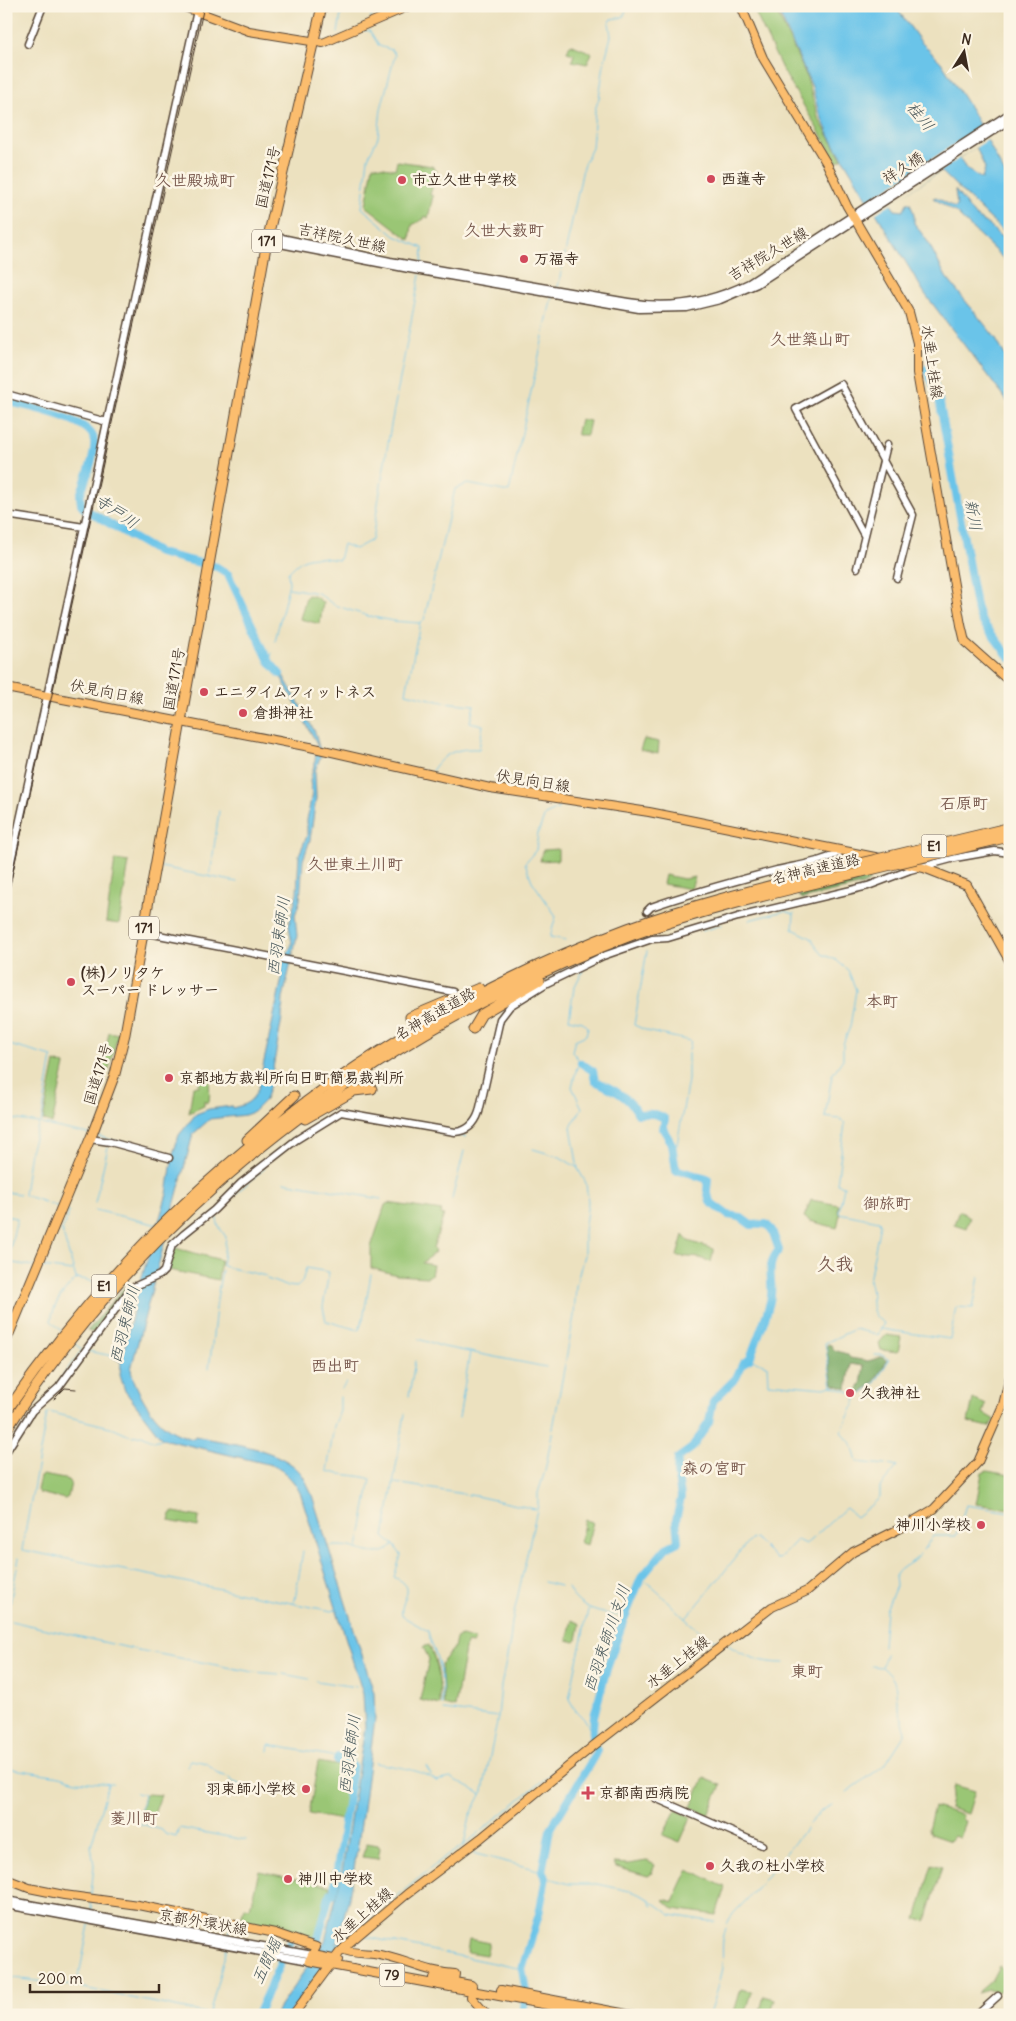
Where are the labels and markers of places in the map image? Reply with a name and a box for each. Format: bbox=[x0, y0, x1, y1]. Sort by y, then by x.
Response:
place label: 西蓮寺 bbox=[721, 169, 766, 188]
place label: 市立久世中学校 bbox=[412, 170, 517, 189]
marker: 西蓮寺 bbox=[705, 173, 717, 185]
marker: 市立久世中学校 bbox=[396, 174, 408, 186]
place label: 万福寺 bbox=[534, 249, 579, 268]
marker: 万福寺 bbox=[518, 253, 530, 265]
place label: エニタイムフィットネス bbox=[214, 682, 376, 701]
marker: エニタイムフィットネス bbox=[198, 686, 210, 698]
place label: 倉掛神社 bbox=[253, 703, 313, 722]
marker: 倉掛神社 bbox=[237, 707, 249, 719]
place label: (株)ノリタケ スーパー ドレッサー bbox=[81, 963, 219, 999]
marker: (株)ノリタケ スーパー ドレッサー bbox=[65, 976, 77, 988]
place label: 京都地方裁判所向日町簡易裁判所 bbox=[179, 1068, 404, 1087]
marker: 京都地方裁判所向日町簡易裁判所 bbox=[163, 1072, 175, 1084]
place label: 久我神社 bbox=[860, 1383, 920, 1402]
marker: 久我神社 bbox=[844, 1387, 856, 1399]
place label: 神川小学校 bbox=[896, 1515, 971, 1534]
marker: 神川小学校 bbox=[975, 1519, 987, 1531]
place label: 羽束師小学校 bbox=[206, 1779, 296, 1798]
marker: 羽束師小学校 bbox=[300, 1783, 312, 1795]
place label: 京都南西病院 bbox=[599, 1783, 689, 1802]
marker: 京都南西病院 bbox=[581, 1786, 595, 1800]
place label: 久我の杜小学校 bbox=[720, 1856, 825, 1875]
marker: 久我の杜小学校 bbox=[704, 1860, 716, 1872]
place label: 神川中学校 bbox=[298, 1869, 373, 1888]
marker: 神川中学校 bbox=[282, 1873, 294, 1885]

